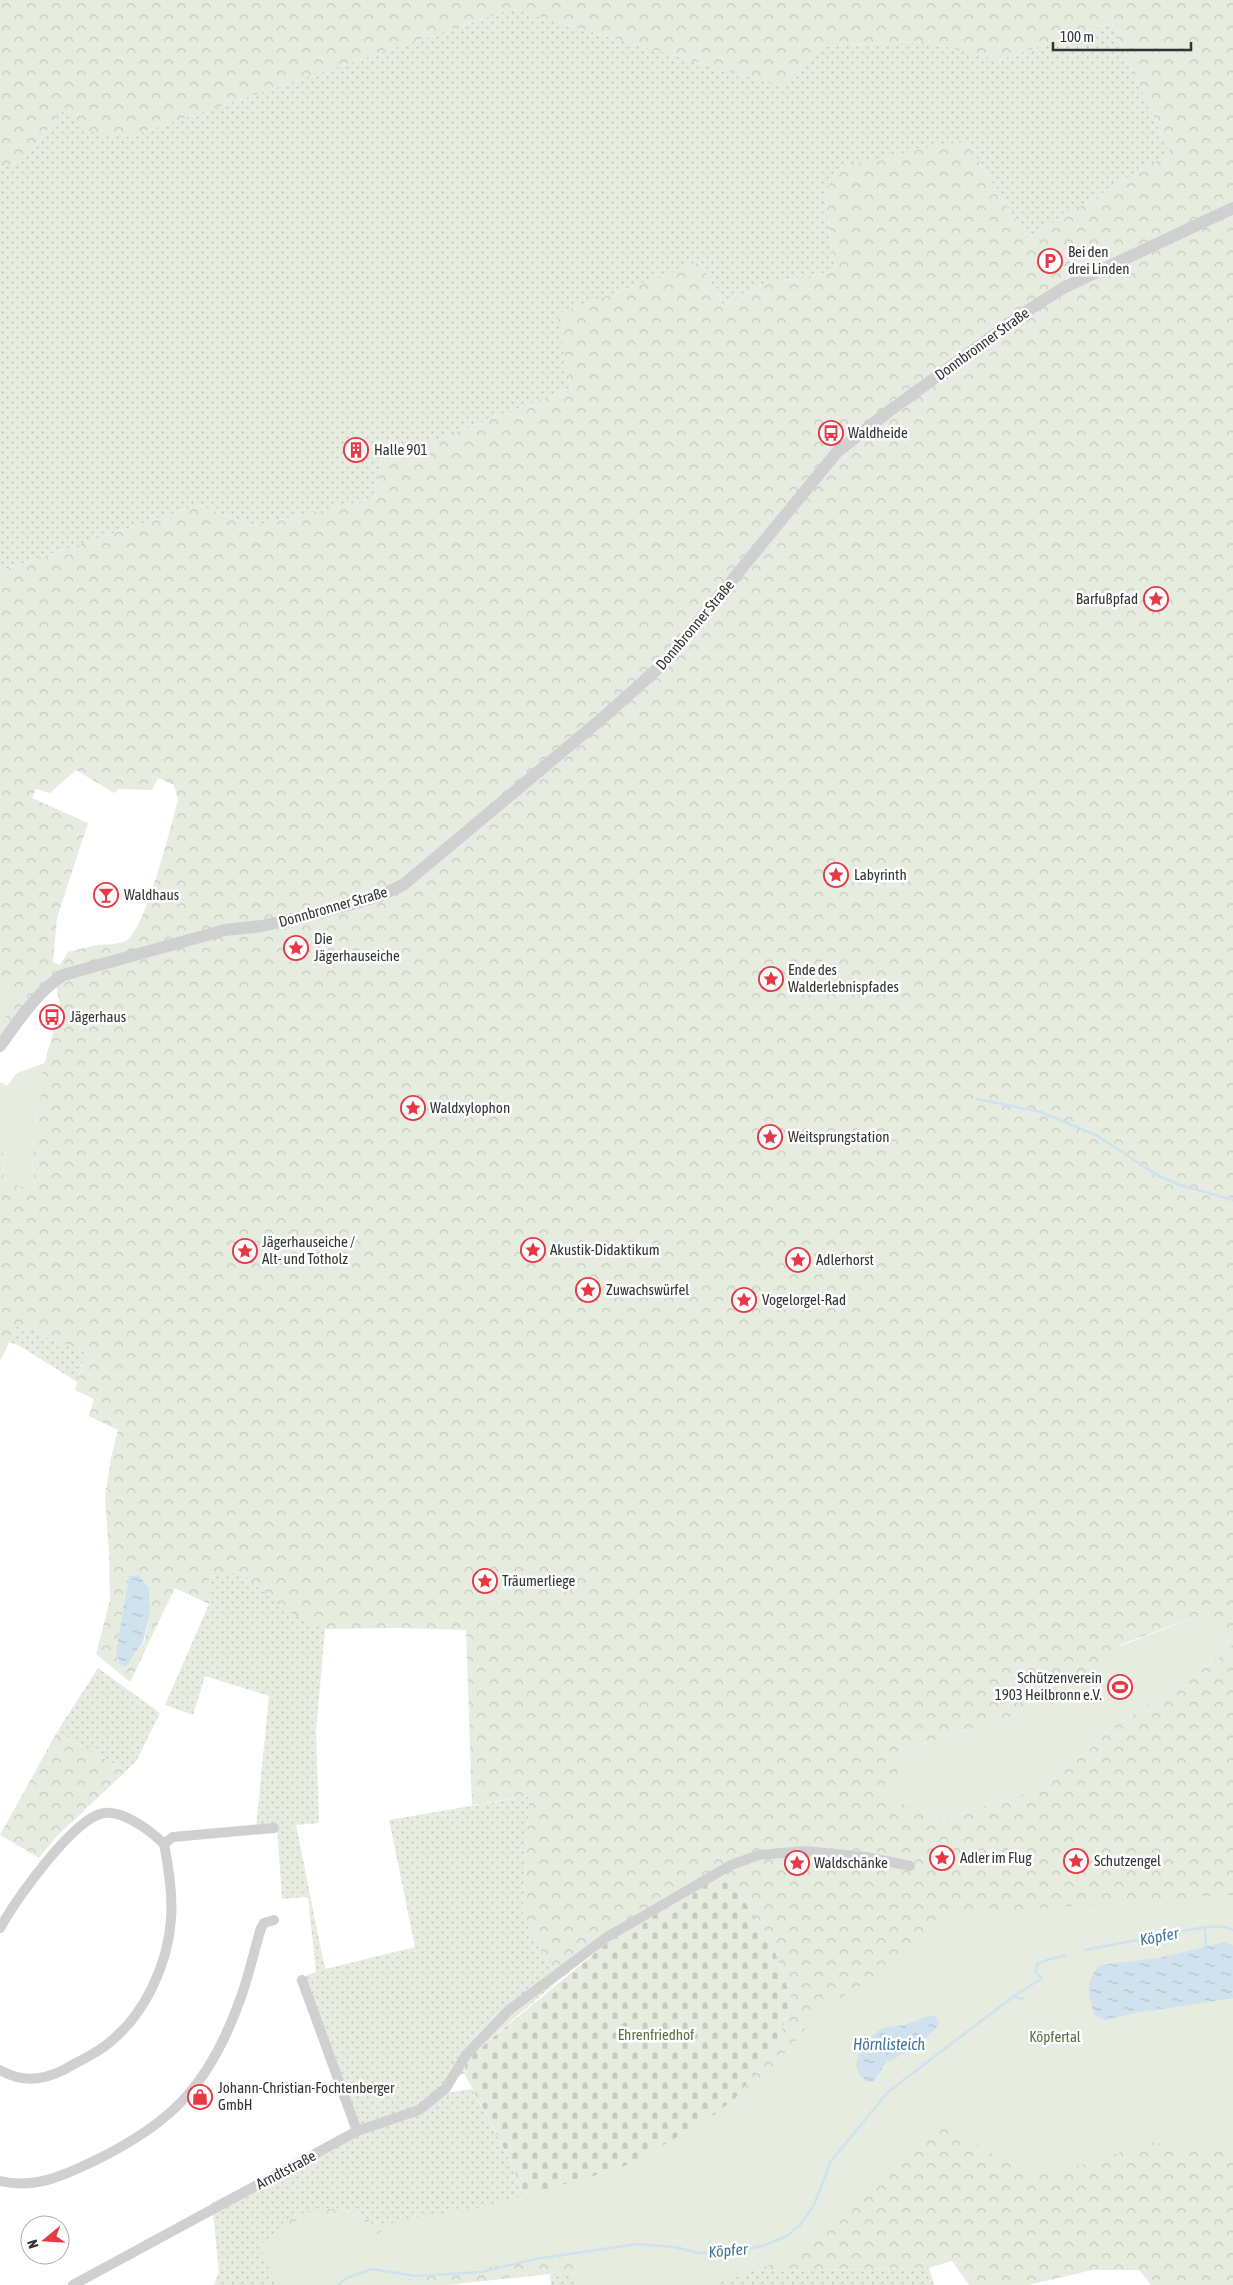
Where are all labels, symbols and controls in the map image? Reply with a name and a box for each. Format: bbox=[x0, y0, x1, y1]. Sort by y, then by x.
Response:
scale bar bbox=[1053, 20, 1190, 52]
text: 100 m bbox=[1060, 28, 1094, 45]
place label: Bei den drei Linden bbox=[1068, 243, 1130, 277]
parking icon: Bei den drei Linden bbox=[1037, 248, 1063, 274]
street label: Donnbronner Straße bbox=[931, 304, 1032, 383]
bus stop icon: Waldheide bbox=[818, 420, 844, 446]
place label: Waldheide bbox=[848, 424, 908, 441]
building icon: Halle 901 bbox=[343, 437, 369, 463]
place label: Halle 901 bbox=[374, 441, 428, 458]
street label: Donnbronner Straße bbox=[652, 576, 737, 673]
place icon: Barfußpfad bbox=[1143, 586, 1169, 612]
place label: Barfußpfad bbox=[1076, 590, 1138, 607]
place icon: Labyrinth bbox=[823, 862, 849, 888]
place label: Labyrinth bbox=[854, 866, 907, 883]
bar icon: Waldhaus bbox=[93, 882, 119, 908]
street label: Donnbronner Straße bbox=[277, 883, 389, 930]
place label: Waldhaus bbox=[124, 886, 179, 903]
place label: Die Jägerhauseiche bbox=[314, 930, 400, 964]
place icon: Die Jägerhauseiche bbox=[283, 935, 309, 961]
place label: Ende des Walderlebnispfades bbox=[788, 961, 899, 995]
place icon: Ende des Walderlebnispfades bbox=[758, 966, 784, 992]
bus stop icon: Jägerhaus bbox=[39, 1004, 65, 1030]
place label: Jägerhaus bbox=[70, 1008, 126, 1025]
place icon: Waldxylophon bbox=[400, 1095, 426, 1121]
place label: Waldxylophon bbox=[430, 1099, 510, 1116]
place icon: Weitsprungstation bbox=[757, 1124, 783, 1150]
place label: Weitsprungstation bbox=[788, 1128, 890, 1145]
place label: Jägerhauseiche / Alt- und Totholz bbox=[262, 1233, 355, 1267]
place icon: Akustik-Didaktikum bbox=[520, 1237, 546, 1263]
place icon: Jägerhauseiche / Alt- und Totholz bbox=[232, 1238, 258, 1264]
place label: Akustik-Didaktikum bbox=[550, 1241, 660, 1258]
place icon: Adlerhorst bbox=[785, 1247, 811, 1273]
place label: Adlerhorst bbox=[816, 1251, 874, 1268]
place icon: Zuwachswürfel bbox=[575, 1277, 601, 1303]
place label: Zuwachswürfel bbox=[606, 1281, 689, 1298]
place icon: Vogelorgel-Rad bbox=[731, 1287, 757, 1313]
place label: Vogelorgel-Rad bbox=[762, 1291, 846, 1308]
place icon: Träumerliege bbox=[472, 1568, 498, 1594]
place label: Träumerliege bbox=[502, 1572, 575, 1589]
place label: Schützenverein 1903 Heilbronn e.V. bbox=[995, 1669, 1102, 1703]
sports icon: Schützenverein 1903 Heilbronn e.V. bbox=[1107, 1674, 1133, 1700]
place icon: Adler im Flug bbox=[929, 1845, 955, 1871]
place icon: Schutzengel bbox=[1063, 1848, 1089, 1874]
place label: Adler im Flug bbox=[960, 1849, 1032, 1866]
place icon: Waldschänke bbox=[784, 1850, 810, 1876]
place label: Schutzengel bbox=[1094, 1852, 1161, 1869]
place label: Waldschänke bbox=[814, 1854, 888, 1871]
water label: Köpfer bbox=[1138, 1923, 1181, 1950]
park label: Ehrenfriedhof bbox=[618, 2026, 694, 2043]
park label: Köpfertal bbox=[1029, 2028, 1081, 2045]
water label: Hörnlisteich bbox=[853, 2035, 925, 2053]
place label: Johann-Christian-Fochtenberger GmbH bbox=[218, 2079, 395, 2113]
shop icon: Johann-Christian-Fochtenberger GmbH bbox=[187, 2084, 213, 2110]
street label: Arndtstraße bbox=[253, 2147, 319, 2192]
north arrow bbox=[20, 2215, 70, 2265]
text: N bbox=[24, 2238, 42, 2250]
water label: Köpfer bbox=[708, 2239, 750, 2262]

